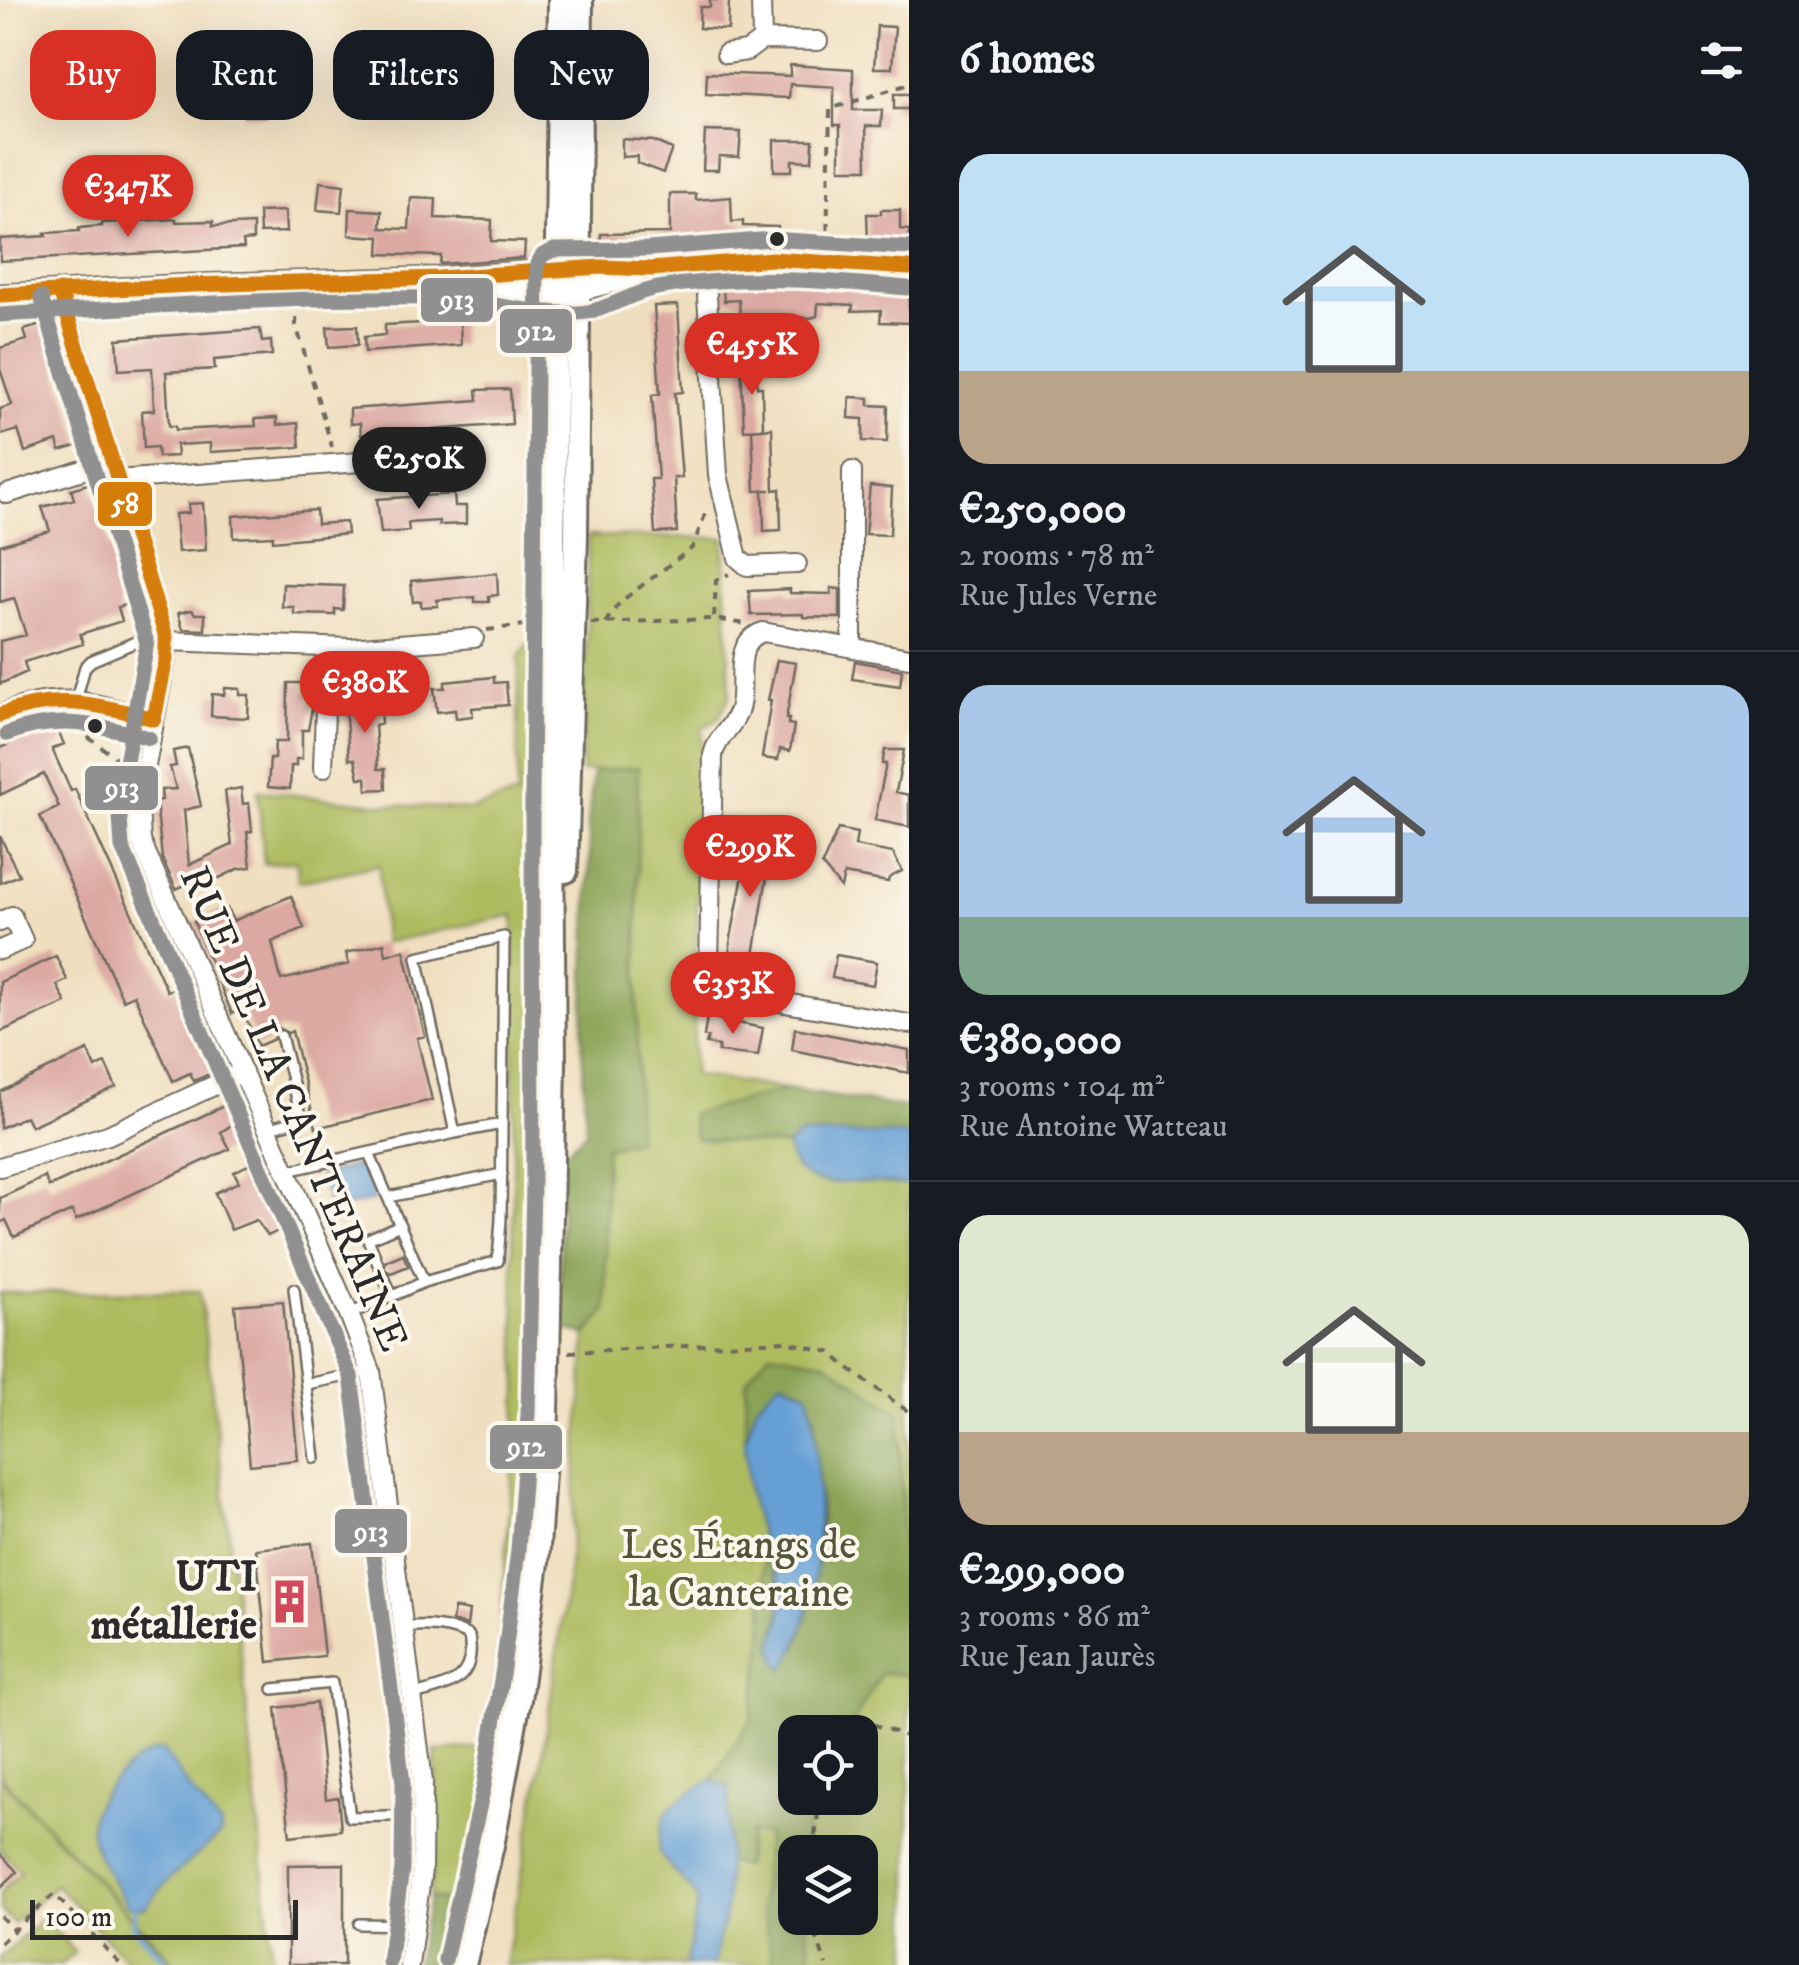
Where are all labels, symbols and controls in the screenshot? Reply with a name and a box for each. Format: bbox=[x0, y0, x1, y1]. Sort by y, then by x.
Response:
chip: Buy bbox=[30, 30, 156, 120]
chip: Rent bbox=[176, 30, 313, 120]
chip: Filters bbox=[333, 30, 494, 120]
chip: New bbox=[514, 30, 649, 120]
icon: filters bbox=[1694, 33, 1749, 88]
text: 6 homes bbox=[959, 34, 1095, 86]
pin: €347K bbox=[58, 155, 198, 240]
text: €347K bbox=[84, 167, 172, 207]
icon: home bbox=[1264, 219, 1444, 399]
unlabelled marker bbox=[767, 229, 787, 249]
line badge: 913 bbox=[419, 276, 495, 324]
text: 913 bbox=[438, 283, 474, 318]
line badge: 912 bbox=[498, 307, 574, 355]
pin: €455K bbox=[682, 313, 822, 398]
text: 912 bbox=[515, 314, 555, 349]
text: €455K bbox=[706, 325, 798, 365]
pin: €250K bbox=[349, 427, 489, 512]
text: €250K bbox=[374, 439, 464, 479]
line badge: 58 bbox=[96, 480, 154, 528]
text: €250,000 bbox=[959, 484, 1127, 536]
text: 58 bbox=[110, 487, 139, 522]
text: 2 rooms · 78 m² bbox=[959, 536, 1154, 576]
text: Rue Jules Verne bbox=[959, 576, 1157, 616]
pin: €380K bbox=[295, 651, 435, 736]
text: €380K bbox=[322, 663, 408, 703]
unlabelled marker bbox=[85, 716, 105, 736]
icon: home bbox=[1264, 750, 1444, 930]
line badge: 913 bbox=[83, 764, 160, 812]
text: 913 bbox=[103, 771, 139, 806]
pin: €299K bbox=[680, 815, 820, 900]
text: €299K bbox=[706, 827, 794, 867]
street label: RUE DE LA CANTERAINE bbox=[167, 859, 419, 1359]
pin: €353K bbox=[663, 952, 803, 1037]
text: €353K bbox=[692, 964, 774, 1004]
text: €380,000 bbox=[959, 1015, 1122, 1067]
text: 3 rooms · 104 m² bbox=[959, 1067, 1164, 1107]
text: Rue Antoine Watteau bbox=[959, 1107, 1227, 1147]
icon: home bbox=[1264, 1280, 1444, 1460]
line badge: 912 bbox=[488, 1423, 564, 1471]
text: 912 bbox=[505, 1430, 545, 1465]
line badge: 913 bbox=[333, 1507, 409, 1555]
text: 913 bbox=[352, 1515, 388, 1550]
park label: Les Étangs de la Canteraine bbox=[621, 1519, 857, 1620]
text: €299,000 bbox=[959, 1545, 1125, 1597]
place label: UTI métallerie bbox=[91, 1552, 257, 1652]
building icon: UTI métallerie bbox=[266, 1578, 314, 1626]
text: 3 rooms · 86 m² bbox=[959, 1597, 1150, 1637]
text: Rue Jean Jaurès bbox=[959, 1637, 1155, 1677]
map controls bbox=[778, 1715, 878, 1935]
button: locate bbox=[778, 1715, 878, 1815]
button: layers bbox=[778, 1835, 878, 1935]
scale bar bbox=[30, 1895, 298, 1940]
text: 100 m bbox=[45, 1900, 112, 1935]

